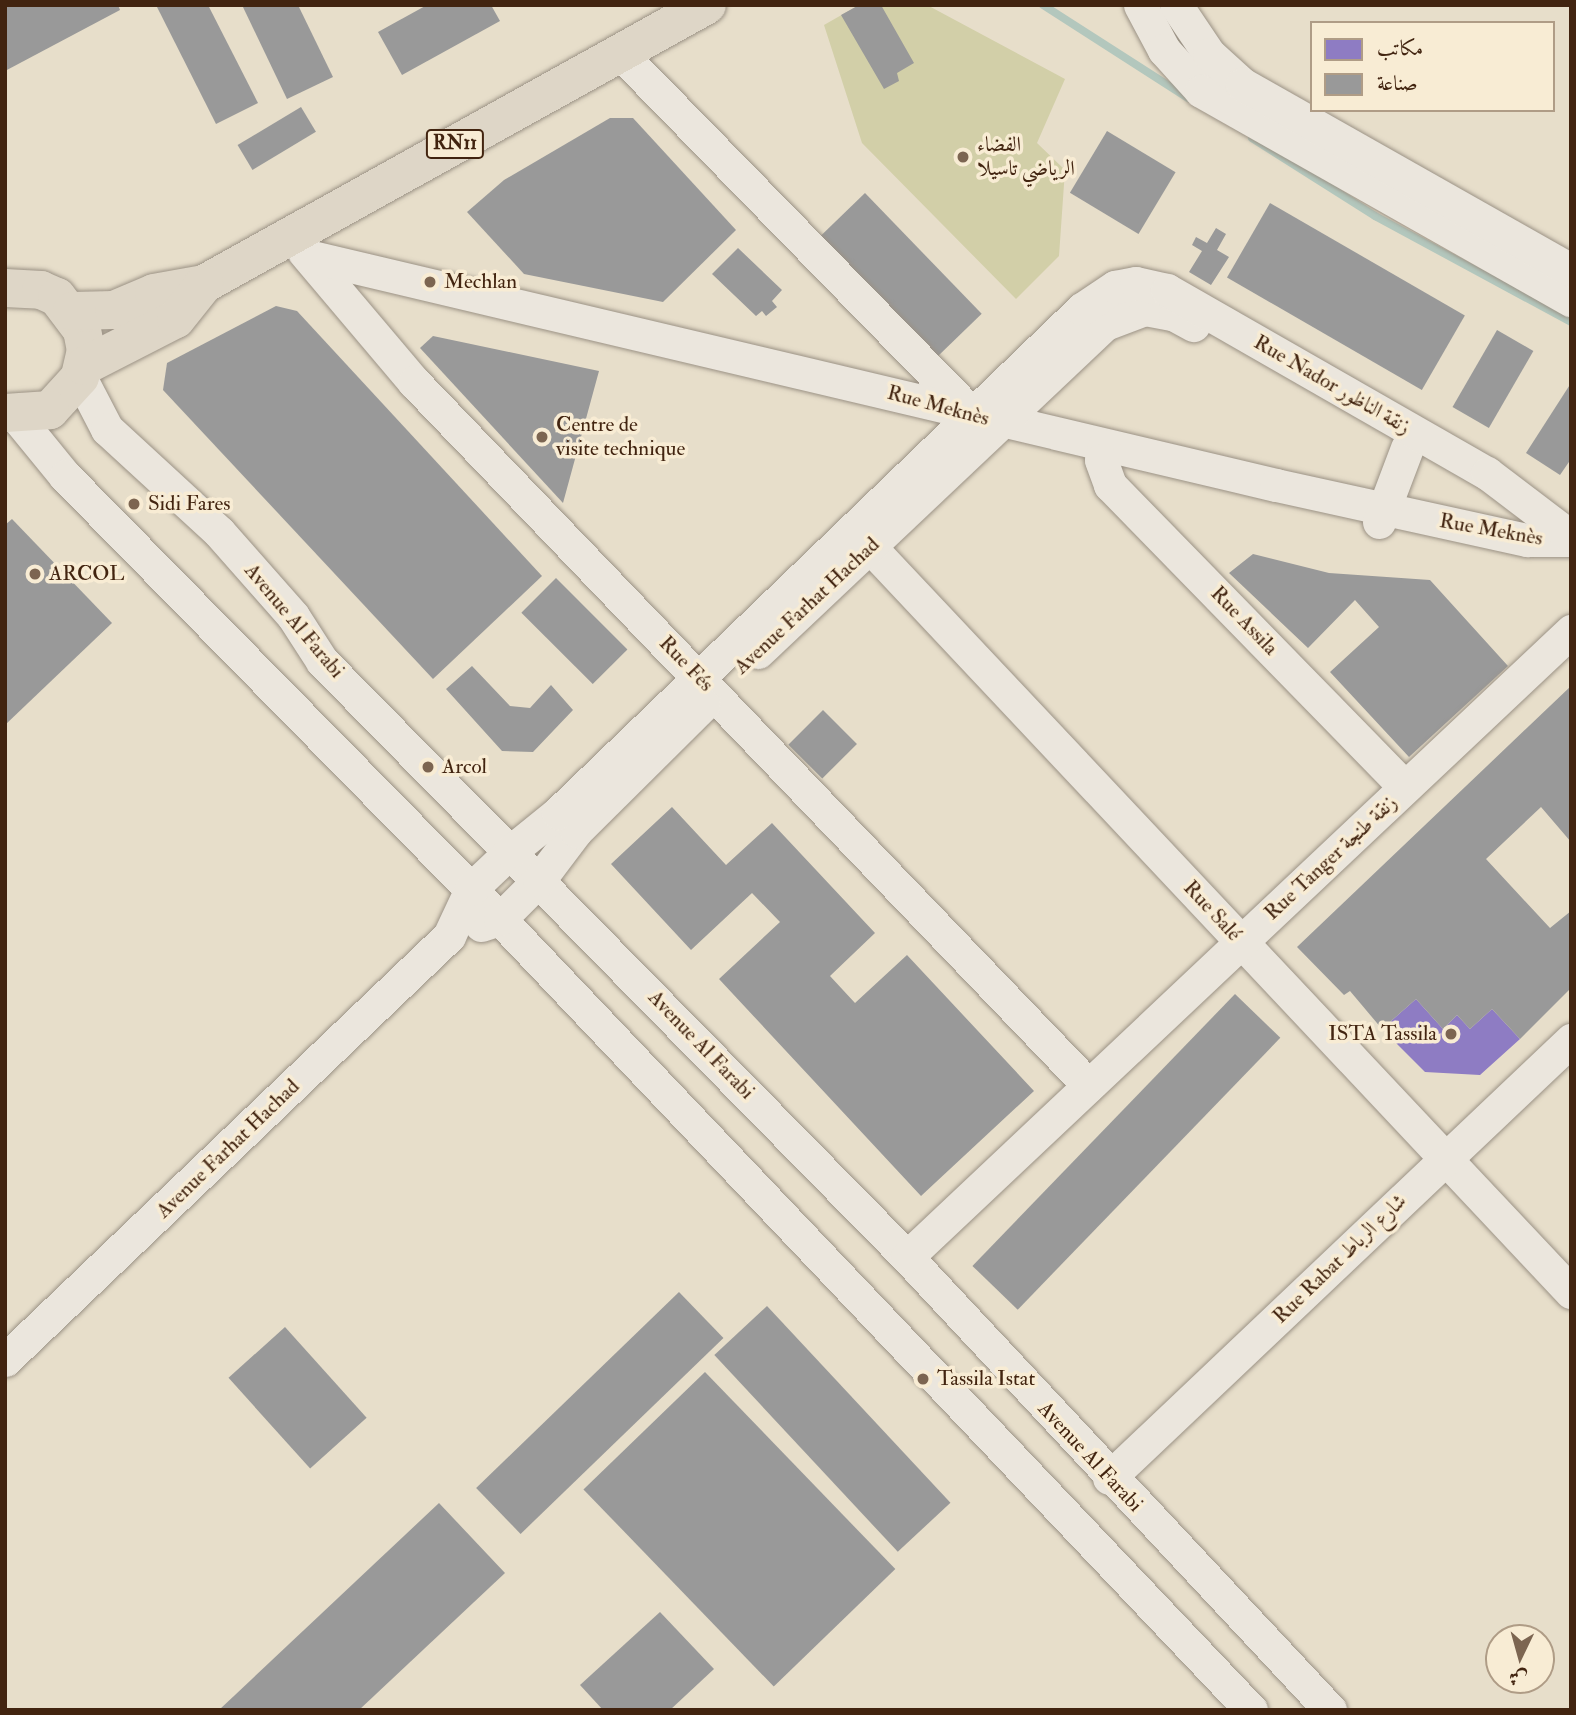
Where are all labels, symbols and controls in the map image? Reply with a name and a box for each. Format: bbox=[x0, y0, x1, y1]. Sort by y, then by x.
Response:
legend bbox=[1310, 21, 1555, 112]
text: مكاتب bbox=[1377, 35, 1423, 62]
text: صناعة bbox=[1377, 70, 1418, 97]
road number: RN11 bbox=[425, 128, 485, 160]
place label: الفضاء الرياضي تاسيلا bbox=[977, 132, 1075, 182]
marker: الفضاء الرياضي تاسيلا bbox=[955, 149, 971, 165]
place label: Mechlan bbox=[444, 269, 517, 295]
marker: Mechlan bbox=[422, 274, 438, 290]
street label: Rue Nador زنقة الناظور bbox=[1249, 330, 1415, 440]
street label: Rue Meknès bbox=[884, 380, 992, 432]
place label: Centre de visite technique bbox=[556, 412, 685, 462]
marker: Centre de visite technique bbox=[534, 429, 550, 445]
place label: Sidi Fares bbox=[148, 491, 230, 517]
marker: Sidi Fares bbox=[126, 496, 142, 512]
street label: Rue Meknès bbox=[1437, 509, 1545, 551]
street label: Avenue Farhat Hachad bbox=[729, 532, 885, 680]
street label: Avenue Al Farabi bbox=[239, 559, 349, 683]
place label: ARCOL bbox=[49, 561, 124, 587]
marker: ARCOL bbox=[27, 566, 43, 582]
street label: Rue Assila bbox=[1205, 581, 1283, 661]
street label: Rue Fés bbox=[653, 631, 719, 697]
place label: Arcol bbox=[442, 754, 487, 780]
marker: Arcol bbox=[420, 759, 436, 775]
street label: Rue Tanger زنقة طنجة bbox=[1260, 790, 1402, 926]
street label: Rue Salé bbox=[1178, 876, 1246, 946]
street label: Avenue Al Farabi bbox=[643, 985, 759, 1105]
place label: ISTA Tassila bbox=[1328, 1021, 1437, 1047]
marker: ISTA Tassila bbox=[1443, 1026, 1459, 1042]
street label: Avenue Farhat Hachad bbox=[151, 1074, 305, 1224]
street label: Rue Rabat شارع الرباط bbox=[1268, 1189, 1412, 1329]
place label: Tassila Istat bbox=[937, 1366, 1035, 1392]
marker: Tassila Istat bbox=[915, 1371, 931, 1387]
street label: Avenue Al Farabi bbox=[1032, 1397, 1148, 1517]
north arrow bbox=[1485, 1624, 1555, 1694]
text: ش bbox=[1508, 1665, 1529, 1691]

